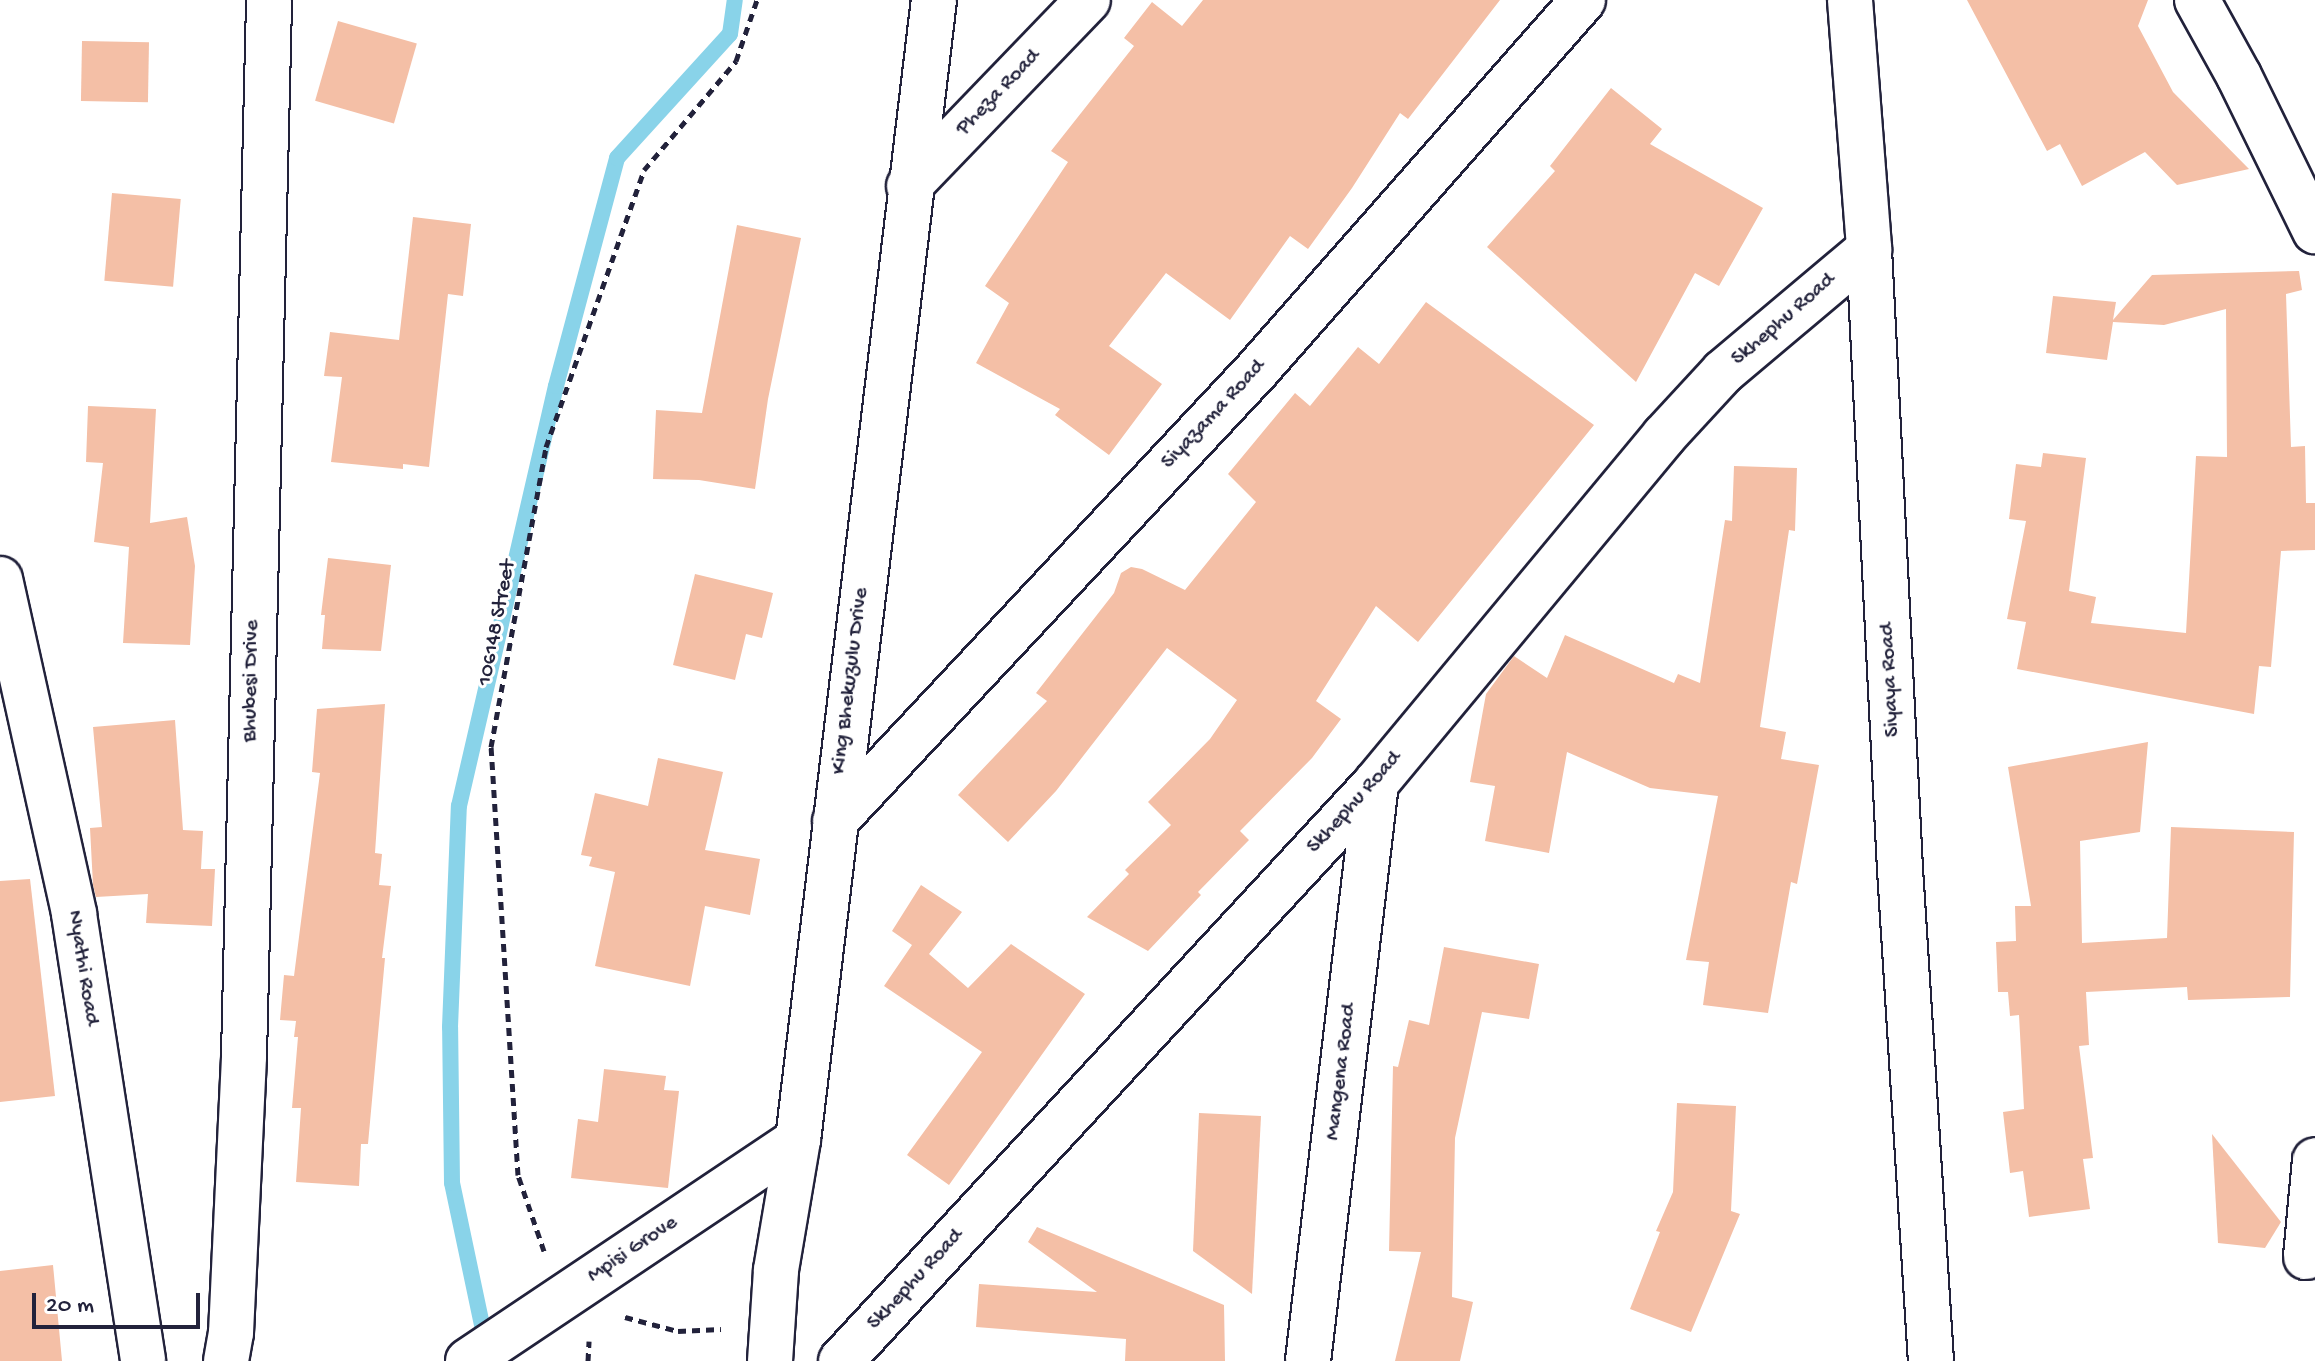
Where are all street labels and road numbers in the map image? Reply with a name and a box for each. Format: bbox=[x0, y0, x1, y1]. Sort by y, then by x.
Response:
street label: Pheza Road bbox=[951, 44, 1047, 142]
street label: Skhephu Road bbox=[1727, 268, 1841, 372]
street label: Siyazama Road bbox=[1156, 354, 1272, 476]
street label: 106148 Street bbox=[473, 558, 523, 688]
street label: King Bhekuzulu Drive bbox=[826, 586, 876, 776]
street label: Bhubesi Drive bbox=[238, 620, 266, 742]
street label: Siyaya Road bbox=[1875, 622, 1907, 738]
street label: Skhephu Road bbox=[1302, 746, 1408, 860]
street label: Nyathi Road bbox=[60, 909, 104, 1027]
street label: Mangena Road bbox=[1321, 1002, 1363, 1142]
street label: Mpisi Grove bbox=[583, 1210, 683, 1290]
street label: Skhephu Road bbox=[862, 1224, 970, 1336]

